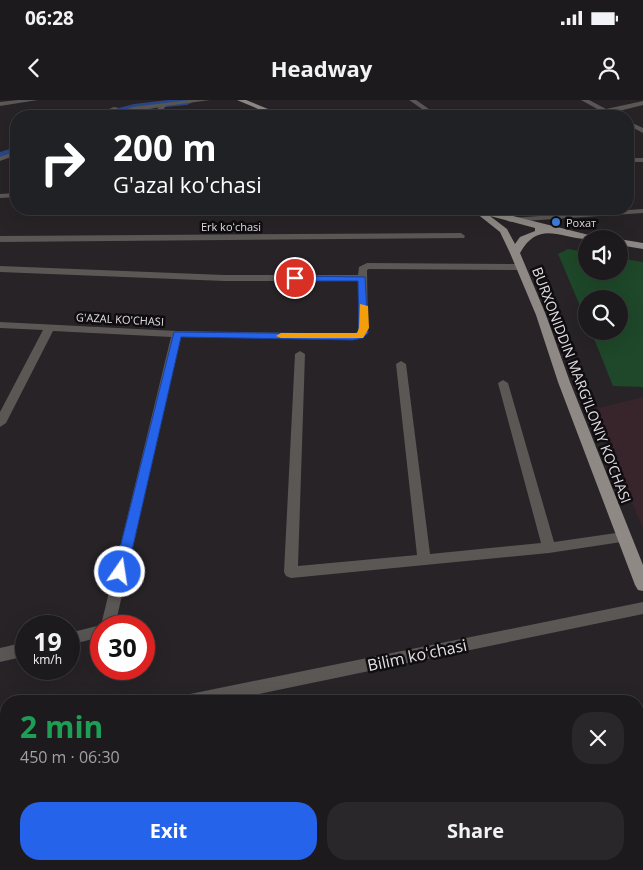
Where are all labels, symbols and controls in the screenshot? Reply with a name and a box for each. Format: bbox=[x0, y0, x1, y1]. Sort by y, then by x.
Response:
text: 06:28 bbox=[25, 5, 74, 31]
text: Headway bbox=[271, 53, 372, 83]
icon: back bbox=[20, 54, 48, 82]
icon: person bbox=[595, 54, 623, 82]
text: 200 m bbox=[113, 124, 217, 171]
icon: right bbox=[30, 130, 95, 195]
text: G'azal ko'chasi bbox=[113, 169, 262, 199]
place label: Рохат bbox=[566, 215, 596, 230]
marker: Рохат bbox=[550, 216, 562, 228]
street label: Erk koʻchasi bbox=[201, 219, 261, 234]
map controls bbox=[578, 230, 628, 340]
button: sound bbox=[578, 230, 628, 280]
pin bbox=[274, 257, 316, 299]
icon: arrive bbox=[281, 264, 309, 292]
street label: BURXONIDDIN MARG’ILONIY KO’CHASI bbox=[528, 264, 636, 506]
button: search bbox=[578, 290, 628, 340]
street label: G'AZAL KO'CHASI bbox=[76, 309, 164, 329]
position arrow bbox=[93, 545, 145, 597]
speed limit sign: 30 bbox=[90, 615, 155, 680]
text: 19 bbox=[33, 624, 62, 658]
street label: Bilim koʻchasi bbox=[365, 634, 469, 676]
text: km/h bbox=[33, 651, 62, 668]
text: 2 min bbox=[20, 706, 103, 747]
button: close bbox=[572, 712, 624, 764]
text: 450 m · 06:30 bbox=[20, 746, 120, 768]
button: Exit bbox=[20, 802, 317, 860]
button: Share bbox=[327, 802, 624, 860]

